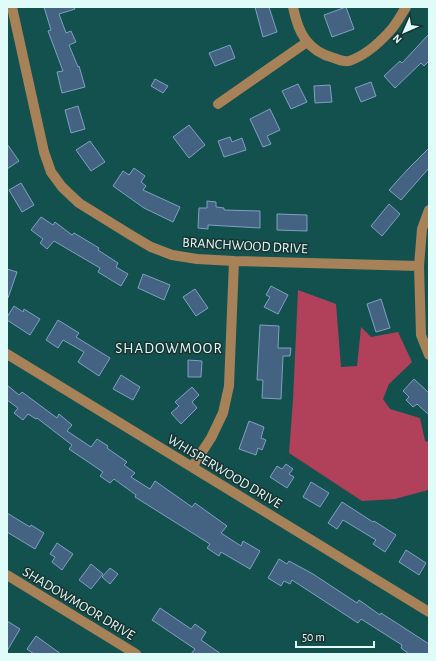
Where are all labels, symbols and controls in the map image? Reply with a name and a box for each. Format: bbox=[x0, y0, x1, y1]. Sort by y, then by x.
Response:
north arrow bbox=[384, 12, 424, 52]
text: N bbox=[391, 32, 404, 45]
street label: BRANCHWOOD DRIVE bbox=[182, 236, 308, 256]
district label: SHADOWMOOR bbox=[115, 341, 223, 356]
street label: WHISPERWOOD DRIVE bbox=[165, 432, 284, 512]
street label: SHADOWMOOR DRIVE bbox=[20, 565, 137, 643]
scale bar bbox=[296, 623, 374, 649]
text: 50 m bbox=[302, 631, 325, 643]

